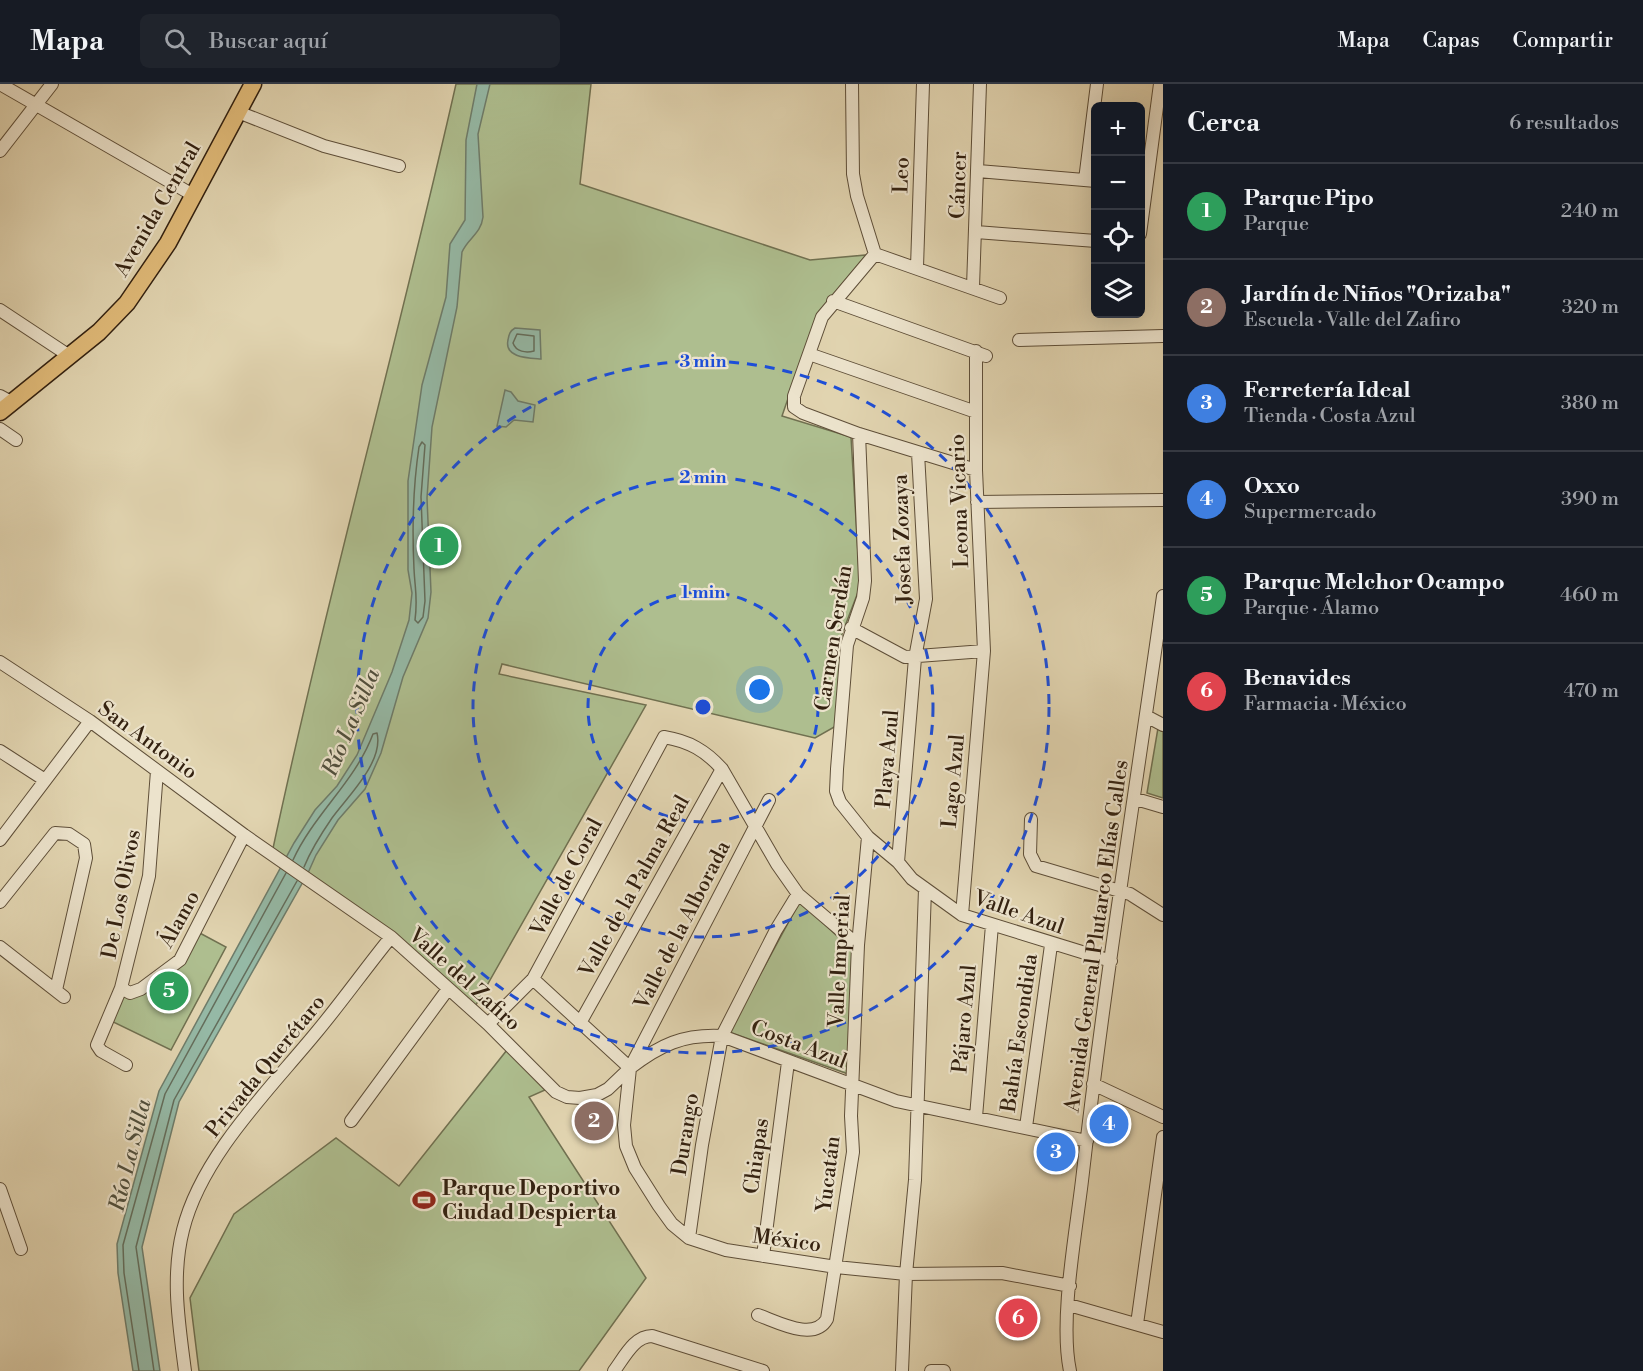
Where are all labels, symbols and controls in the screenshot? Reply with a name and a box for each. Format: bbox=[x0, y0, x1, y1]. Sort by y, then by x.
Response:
search box bbox=[140, 14, 560, 68]
text: Mapa bbox=[30, 24, 104, 59]
icon: search bbox=[161, 25, 194, 58]
text: Buscar aquí bbox=[209, 28, 328, 55]
text: Mapa bbox=[1338, 28, 1390, 54]
text: Capas bbox=[1423, 28, 1480, 54]
text: Compartir bbox=[1513, 28, 1613, 54]
map controls bbox=[1091, 102, 1145, 318]
button: + bbox=[1091, 102, 1145, 156]
text: Cerca bbox=[1187, 107, 1260, 139]
text: 6 resultados bbox=[1509, 111, 1619, 136]
street label: Avenida Central bbox=[108, 138, 207, 282]
street label: Cáncer bbox=[945, 151, 973, 219]
street label: Leo bbox=[888, 156, 916, 194]
button: − bbox=[1091, 156, 1145, 210]
text: Parque Pipo bbox=[1244, 185, 1374, 212]
text: 1 bbox=[1202, 199, 1211, 224]
text: 240 m bbox=[1561, 199, 1619, 224]
button: locate bbox=[1091, 210, 1145, 264]
text: Parque bbox=[1244, 212, 1309, 237]
button: layers bbox=[1091, 264, 1145, 318]
text: Jardín de Niños "Orizaba" bbox=[1244, 281, 1511, 308]
text: 2 bbox=[1200, 295, 1213, 320]
text: 320 m bbox=[1562, 295, 1619, 320]
text: Escuela · Valle del Zafiro bbox=[1244, 308, 1461, 333]
text: 3 min bbox=[680, 350, 726, 373]
text: Ferretería Ideal bbox=[1244, 377, 1411, 404]
text: 3 bbox=[1200, 391, 1213, 416]
text: 380 m bbox=[1561, 391, 1619, 416]
text: Tienda · Costa Azul bbox=[1244, 404, 1416, 429]
street label: Leona Vicario bbox=[945, 434, 975, 568]
text: 2 min bbox=[679, 466, 727, 489]
street label: Josefa Zozaya bbox=[888, 473, 918, 605]
text: Oxxo bbox=[1244, 473, 1300, 500]
text: 4 bbox=[1200, 487, 1213, 512]
text: 390 m bbox=[1561, 487, 1619, 512]
text: Supermercado bbox=[1244, 500, 1376, 525]
pin: 1 bbox=[420, 524, 458, 568]
street label: Carmen Serdán bbox=[810, 563, 858, 713]
text: Parque Melchor Ocampo bbox=[1244, 569, 1505, 596]
text: 1 min bbox=[681, 581, 725, 604]
text: 5 bbox=[1200, 583, 1213, 608]
text: 460 m bbox=[1560, 583, 1619, 608]
text: Parque · Álamo bbox=[1244, 596, 1379, 621]
water label: Río La Silla bbox=[316, 664, 386, 781]
text: Benavides bbox=[1244, 665, 1351, 692]
your location bbox=[745, 675, 774, 704]
text: 6 bbox=[1200, 679, 1213, 704]
text: 470 m bbox=[1563, 679, 1619, 704]
text: Farmacia · México bbox=[1244, 692, 1407, 717]
street label: San Antonio bbox=[93, 696, 202, 786]
centre of rings bbox=[693, 697, 713, 717]
street label: Playa Azul bbox=[871, 709, 905, 809]
street label: Lago Azul bbox=[937, 733, 971, 829]
street label: Avenida General Plutarco Elías Calles bbox=[1059, 758, 1135, 1115]
street label: Valle de la Palma Real bbox=[573, 791, 696, 983]
street label: Valle de Coral bbox=[524, 814, 609, 942]
street label: De Los Olivos bbox=[97, 827, 147, 961]
street label: Valle de la Alborada bbox=[629, 836, 737, 1015]
street label: Álamo bbox=[151, 885, 206, 954]
street label: Valle Azul bbox=[969, 885, 1067, 941]
street label: Valle Imperial bbox=[823, 894, 856, 1029]
street label: Valle del Zafiro bbox=[402, 922, 526, 1037]
street label: Bahía Escondida bbox=[996, 952, 1044, 1115]
street label: Pájaro Azul bbox=[947, 964, 983, 1074]
pin: 5 bbox=[150, 968, 188, 1014]
street label: Privada Querétaro bbox=[200, 990, 331, 1143]
street label: Costa Azul bbox=[747, 1015, 850, 1075]
street label: Durango bbox=[667, 1091, 705, 1177]
water label: Río La Silla bbox=[103, 1096, 158, 1215]
pin: 2 bbox=[574, 1098, 614, 1144]
pin: 4 bbox=[1090, 1102, 1128, 1146]
street label: Chiapas bbox=[739, 1116, 775, 1196]
pin: 3 bbox=[1036, 1130, 1076, 1174]
street label: Yucatán bbox=[811, 1134, 847, 1215]
place label: Parque Deportivo Ciudad Despierta bbox=[442, 1176, 620, 1226]
sports icon: Parque Deportivo Ciudad Despierta bbox=[411, 1187, 437, 1213]
street label: México bbox=[751, 1223, 823, 1259]
pin: 6 bbox=[998, 1296, 1038, 1340]

